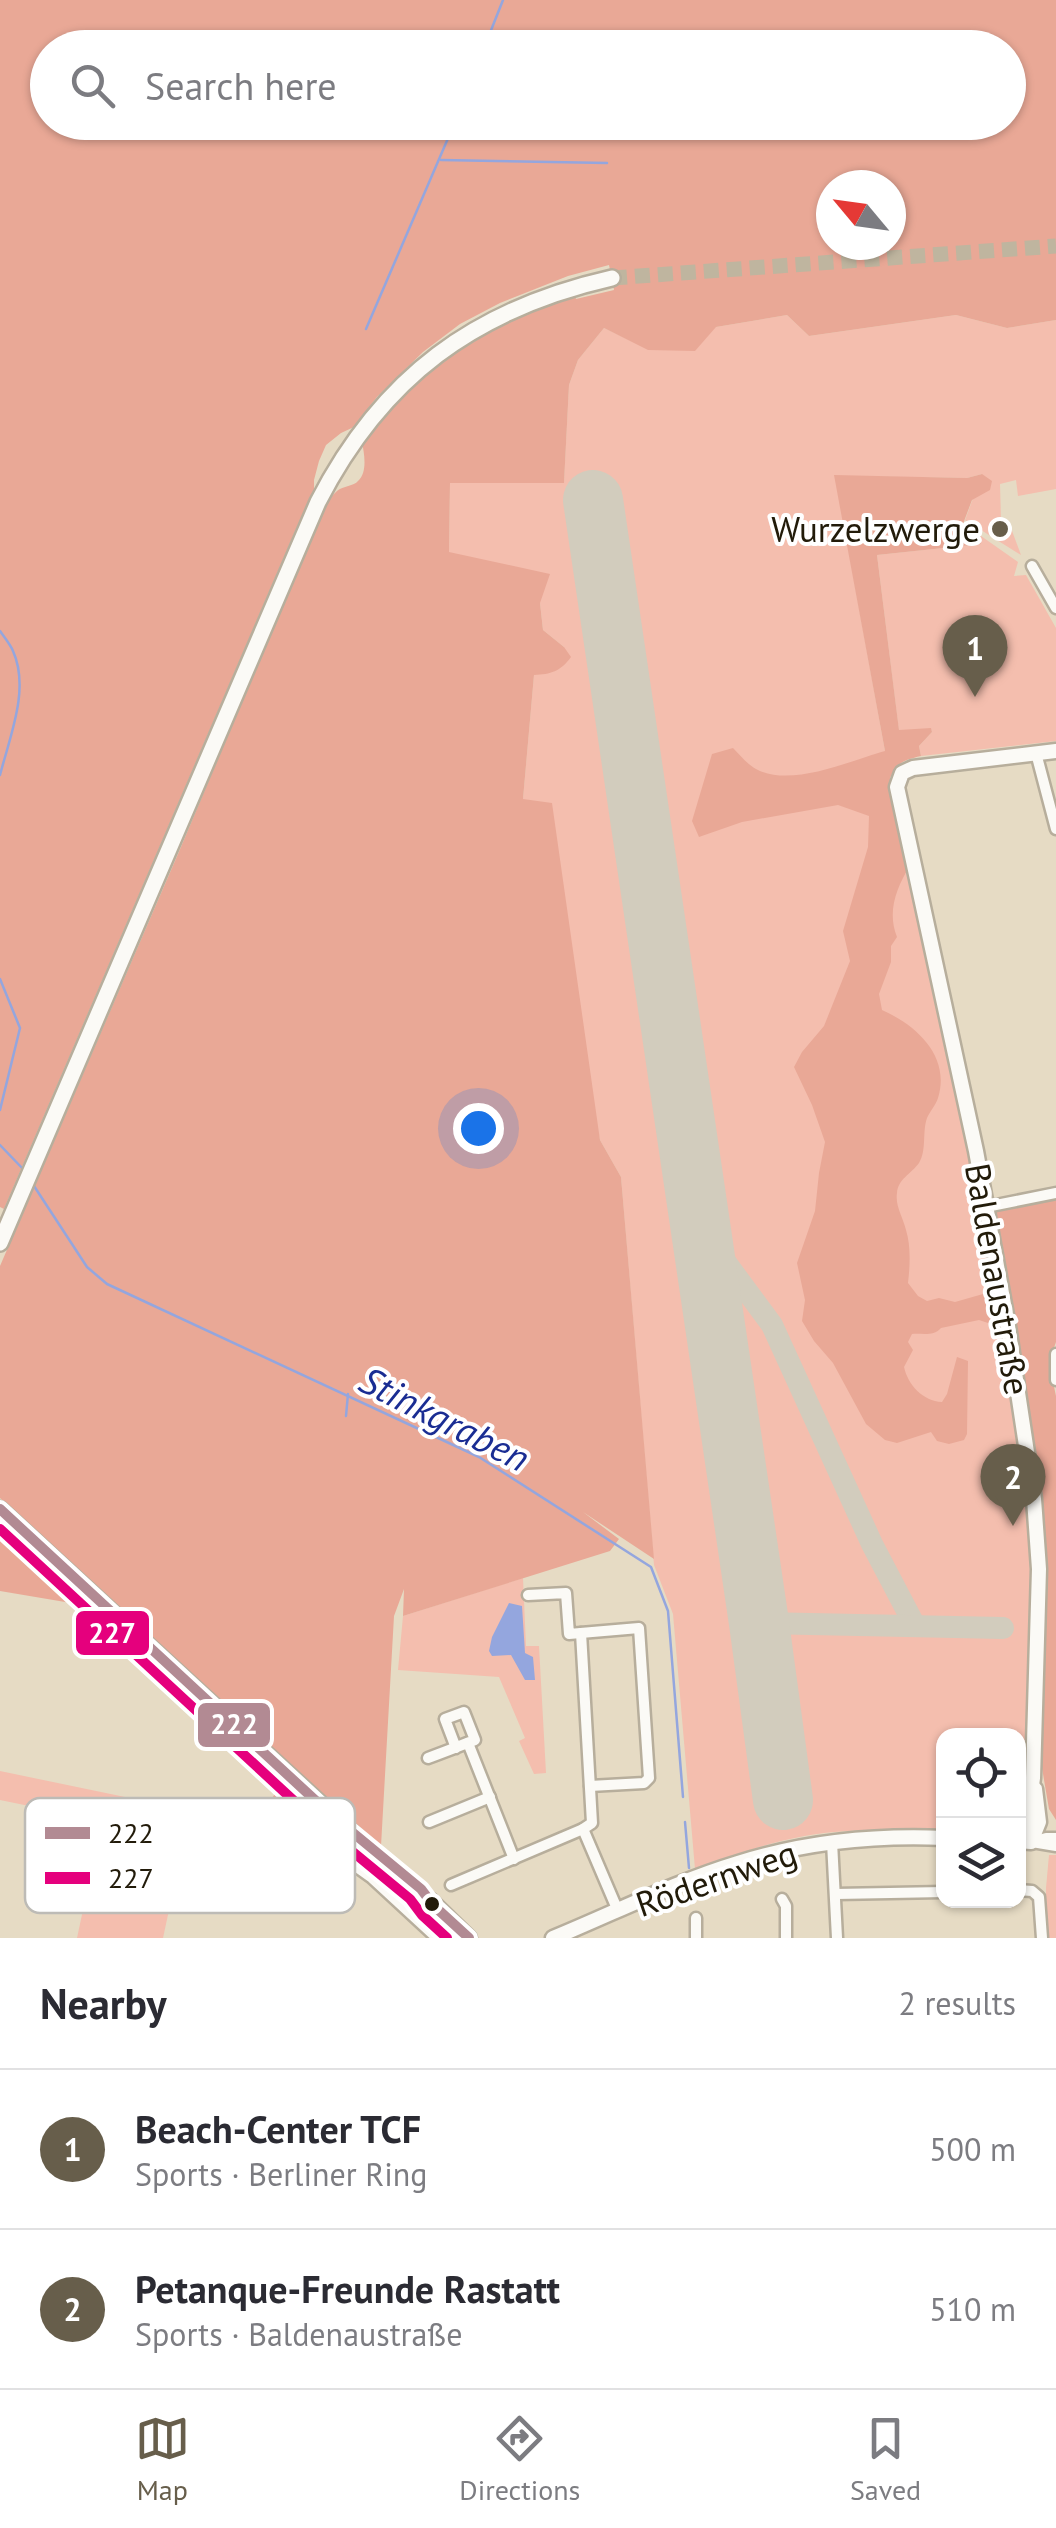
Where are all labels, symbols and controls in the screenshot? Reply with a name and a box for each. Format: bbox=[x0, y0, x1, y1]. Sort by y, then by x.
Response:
search box bbox=[30, 30, 1026, 140]
icon: search bbox=[65, 58, 120, 113]
text: Search here bbox=[145, 61, 337, 110]
north arrow bbox=[816, 170, 906, 260]
place label: Wurzelzwerge bbox=[771, 506, 980, 552]
marker: Wurzelzwerge bbox=[989, 518, 1011, 540]
pin: 1 bbox=[942, 614, 1008, 697]
your location bbox=[453, 1103, 504, 1154]
street label: Baldenaustraße bbox=[955, 1160, 1041, 1398]
water label: Stinkgraben bbox=[352, 1354, 538, 1482]
pin: 2 bbox=[980, 1444, 1046, 1526]
line badge: 227 bbox=[74, 1609, 151, 1657]
text: 227 bbox=[88, 1614, 136, 1651]
line badge: 222 bbox=[196, 1701, 272, 1749]
text: 222 bbox=[210, 1705, 258, 1742]
map controls bbox=[936, 1728, 1026, 1908]
button: locate bbox=[936, 1728, 1026, 1818]
legend bbox=[25, 1798, 355, 1913]
text: 222 bbox=[108, 1814, 154, 1851]
button: layers bbox=[936, 1818, 1026, 1908]
street label: Rödernweg bbox=[630, 1829, 802, 1927]
text: 227 bbox=[108, 1859, 154, 1896]
unlabelled marker bbox=[422, 1894, 442, 1914]
text: Nearby bbox=[40, 1976, 167, 2031]
text: 2 results bbox=[898, 1982, 1016, 2024]
text: Beach-Center TCF bbox=[135, 2104, 421, 2153]
text: 1 bbox=[63, 2128, 82, 2170]
text: 500 m bbox=[929, 2128, 1016, 2170]
text: Sports · Berliner Ring bbox=[135, 2153, 427, 2195]
text: Petanque-Freunde Rastatt bbox=[135, 2264, 560, 2313]
text: 2 bbox=[63, 2288, 82, 2330]
text: 510 m bbox=[929, 2288, 1016, 2330]
text: Sports · Baldenaustraße bbox=[135, 2313, 463, 2355]
tab: Map bbox=[135, 2411, 190, 2508]
tab: Directions bbox=[459, 2411, 580, 2508]
tab: Saved bbox=[850, 2411, 921, 2508]

